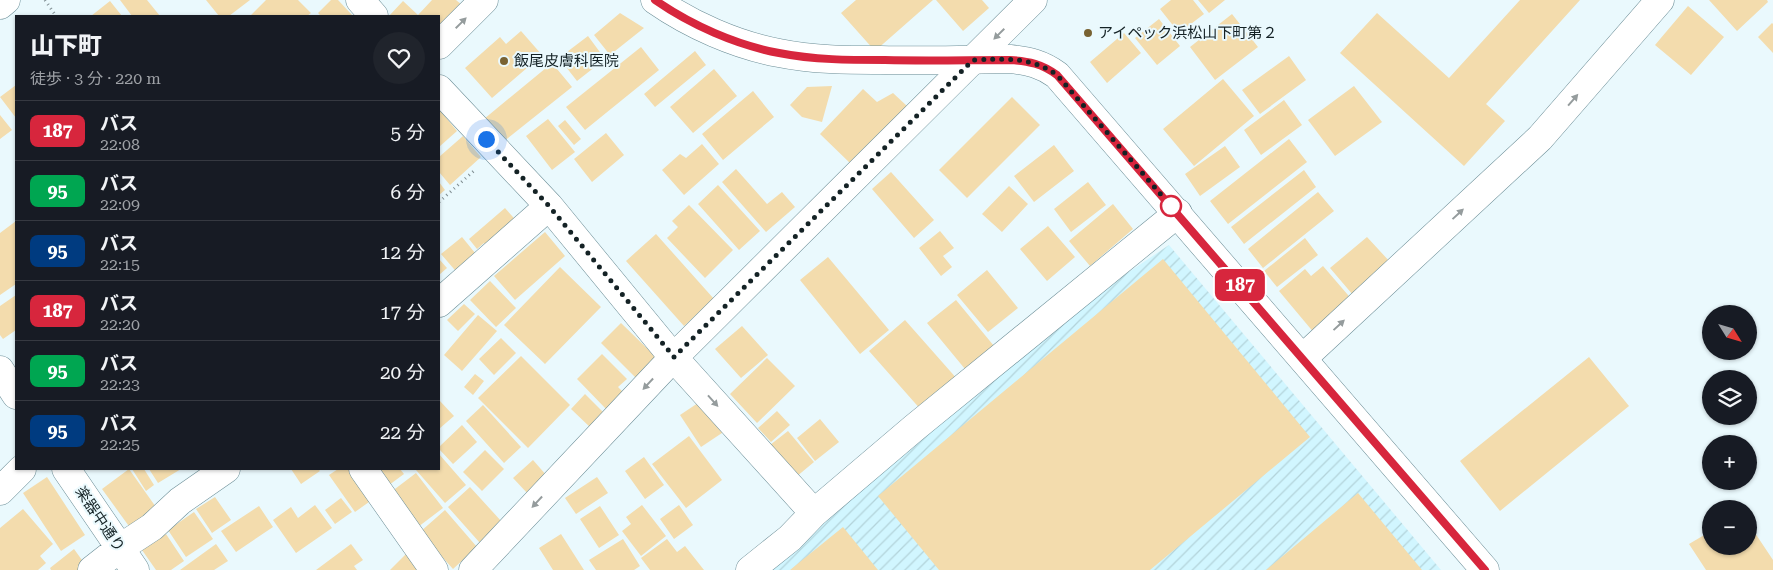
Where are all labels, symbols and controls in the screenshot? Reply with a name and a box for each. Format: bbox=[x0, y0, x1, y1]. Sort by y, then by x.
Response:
one-way arrow bbox=[455, 17, 467, 29]
place label: アイペック浜松山下町第２ bbox=[1098, 24, 1277, 42]
marker: アイペック浜松山下町第２ bbox=[1082, 27, 1094, 39]
one-way arrow bbox=[993, 28, 1005, 40]
text: 山下町 bbox=[30, 32, 102, 60]
button: heart bbox=[373, 32, 425, 84]
place label: 飯尾皮膚科医院 bbox=[514, 52, 619, 70]
marker: 飯尾皮膚科医院 bbox=[498, 55, 510, 67]
text: 徒歩 · 3 分 · 220 m bbox=[30, 69, 161, 88]
one-way arrow bbox=[1567, 94, 1578, 106]
text: バス bbox=[100, 112, 138, 135]
text: 187 bbox=[42, 120, 73, 141]
text: 5 分 bbox=[391, 121, 425, 144]
your location bbox=[474, 127, 499, 152]
text: 22:08 bbox=[100, 135, 140, 154]
text: バス bbox=[100, 172, 138, 195]
text: 95 bbox=[47, 180, 68, 201]
text: 6 分 bbox=[391, 181, 425, 204]
text: 22:09 bbox=[100, 195, 140, 214]
unlabelled marker bbox=[1160, 195, 1182, 217]
one-way arrow bbox=[1452, 208, 1464, 220]
text: バス bbox=[100, 232, 138, 255]
text: 95 bbox=[47, 240, 68, 261]
text: 12 分 bbox=[380, 241, 425, 264]
text: 22:15 bbox=[100, 255, 140, 274]
line badge: 187 bbox=[1211, 269, 1269, 301]
text: 187 bbox=[1225, 274, 1255, 295]
text: バス bbox=[100, 292, 138, 315]
text: 187 bbox=[42, 300, 73, 321]
text: 17 分 bbox=[380, 301, 425, 324]
north arrow bbox=[1702, 305, 1758, 360]
map controls bbox=[1702, 305, 1757, 555]
text: 22:20 bbox=[100, 315, 140, 334]
one-way arrow bbox=[1333, 319, 1345, 331]
text: バス bbox=[100, 352, 138, 375]
text: 95 bbox=[47, 360, 68, 381]
text: 20 分 bbox=[380, 361, 425, 384]
button: layers bbox=[1702, 370, 1757, 425]
text: 22:23 bbox=[100, 375, 140, 394]
one-way arrow bbox=[642, 377, 654, 389]
one-way arrow bbox=[708, 395, 719, 408]
text: バス bbox=[100, 412, 138, 435]
text: 95 bbox=[47, 420, 68, 441]
text: 22 分 bbox=[380, 421, 425, 444]
text: 22:25 bbox=[100, 435, 140, 454]
button: + bbox=[1702, 435, 1757, 490]
street label: 楽器中通り bbox=[72, 483, 128, 555]
one-way arrow bbox=[531, 496, 543, 508]
button: − bbox=[1702, 500, 1757, 555]

